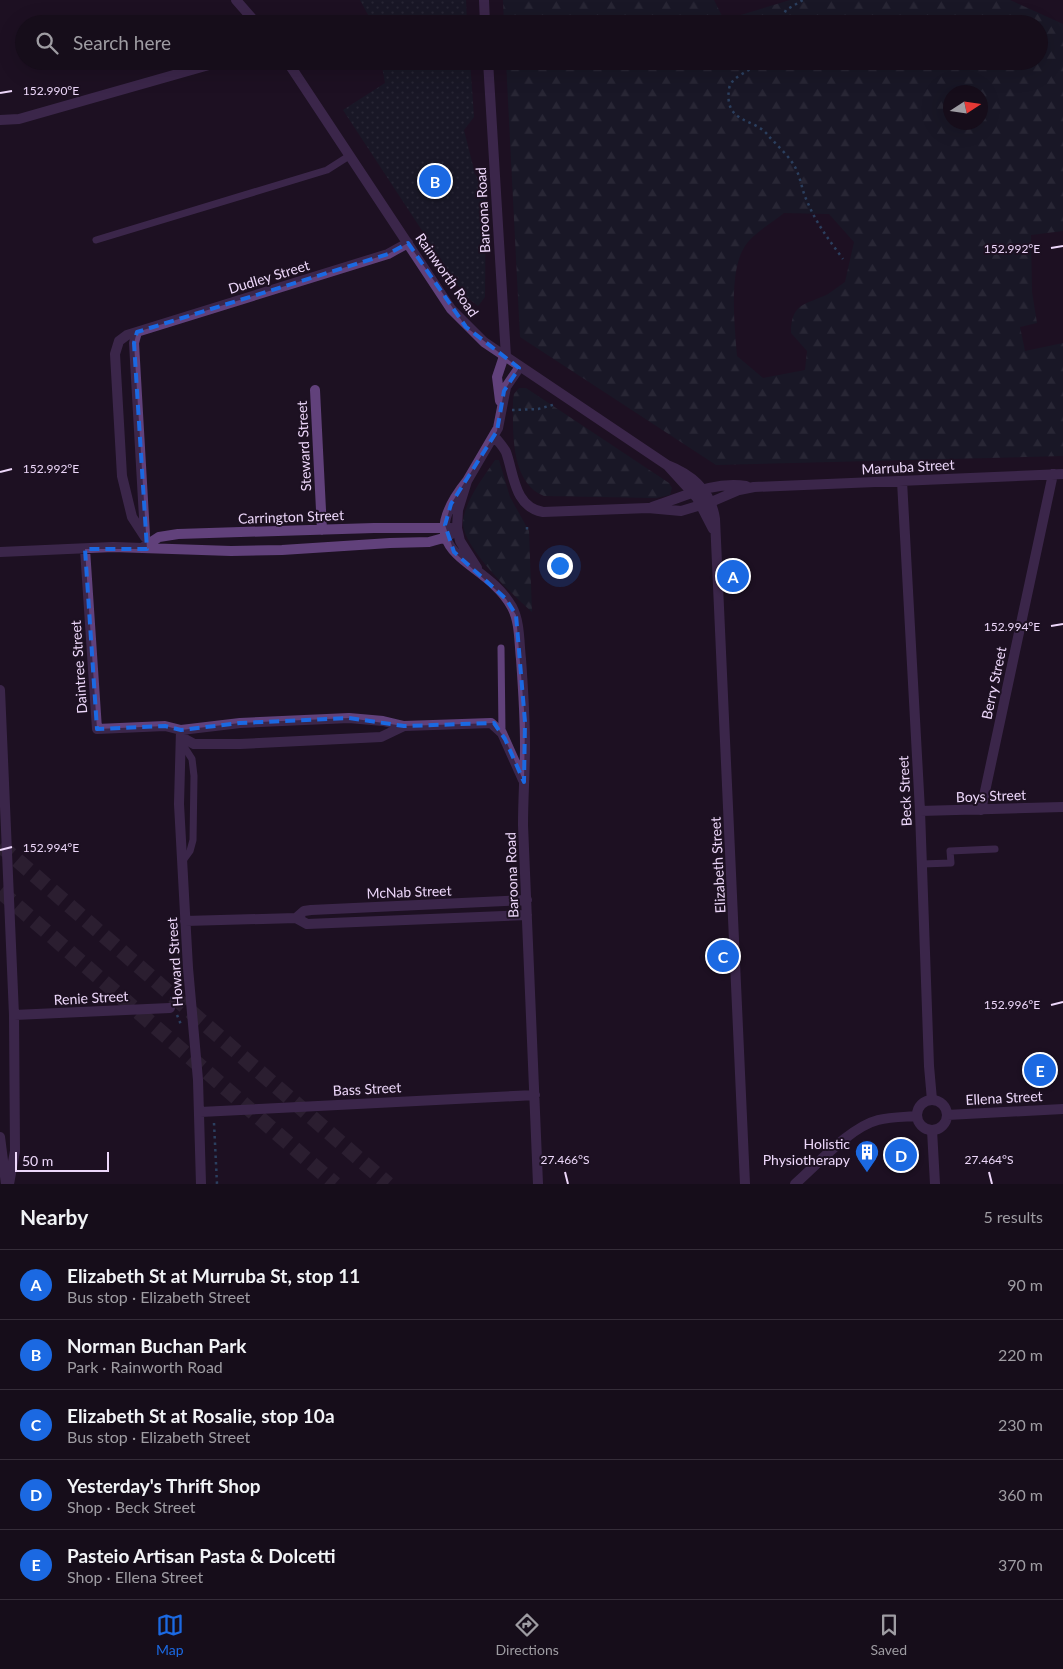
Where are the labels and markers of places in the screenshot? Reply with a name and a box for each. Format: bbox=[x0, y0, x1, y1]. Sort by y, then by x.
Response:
pin: B bbox=[419, 162, 451, 200]
pin: A bbox=[717, 557, 749, 595]
pin: C bbox=[707, 937, 739, 975]
pin: E bbox=[1024, 1051, 1056, 1089]
place label: Holistic Physiotherapy bbox=[763, 1135, 851, 1168]
pin: D bbox=[885, 1136, 917, 1174]
building icon: Holistic Physiotherapy bbox=[854, 1139, 880, 1173]

